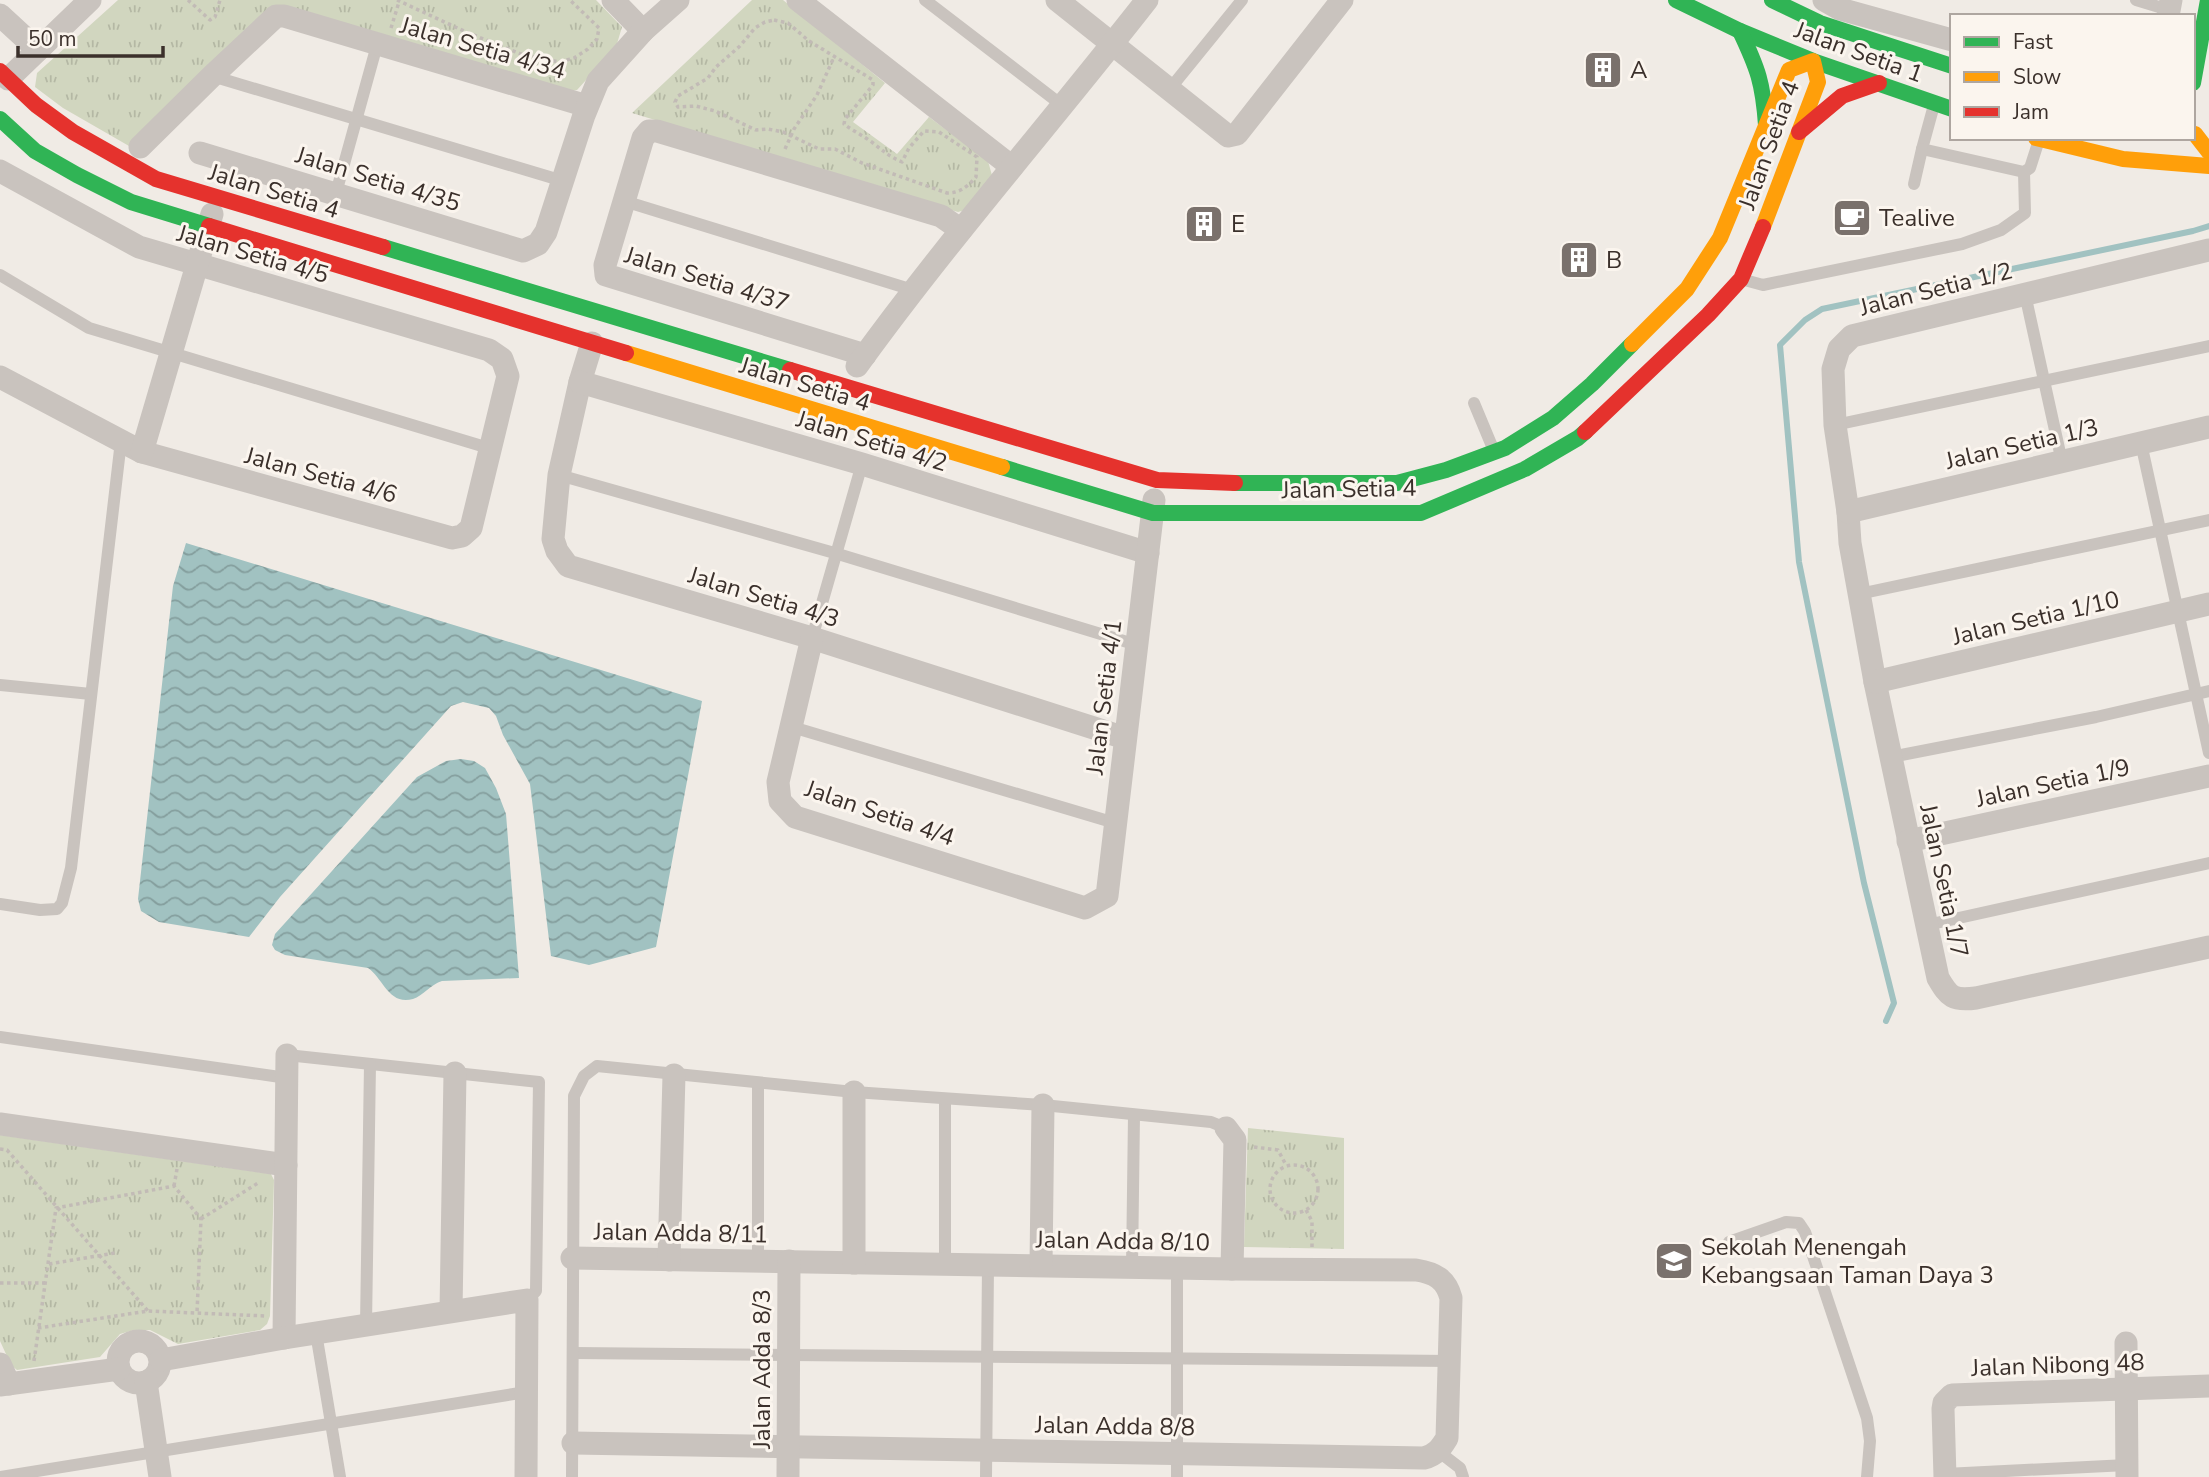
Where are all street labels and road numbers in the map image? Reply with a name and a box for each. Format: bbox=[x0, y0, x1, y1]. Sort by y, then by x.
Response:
street label: Jalan Setia 4/34 bbox=[396, 9, 569, 87]
street label: Jalan Setia 1 bbox=[1789, 14, 1928, 90]
street label: Jalan Setia 4 bbox=[1731, 76, 1807, 215]
street label: Jalan Setia 4/35 bbox=[291, 138, 464, 219]
street label: Jalan Setia 4 bbox=[204, 156, 343, 226]
street label: Jalan Setia 4/5 bbox=[173, 217, 332, 291]
street label: Jalan Setia 4/37 bbox=[620, 238, 793, 319]
street label: Jalan Setia 1/2 bbox=[1855, 255, 2016, 324]
street label: Jalan Setia 4 bbox=[735, 349, 874, 419]
street label: Jalan Setia 4/2 bbox=[792, 403, 951, 479]
street label: Jalan Setia 1/3 bbox=[1941, 411, 2102, 477]
street label: Jalan Setia 4/6 bbox=[241, 439, 401, 511]
street label: Jalan Setia 4 bbox=[1280, 472, 1417, 506]
street label: Jalan Setia 4/3 bbox=[684, 559, 843, 635]
street label: Jalan Setia 1/10 bbox=[1948, 583, 2123, 653]
street label: Jalan Setia 4/1 bbox=[1078, 618, 1129, 777]
street label: Jalan Setia 1/9 bbox=[1972, 751, 2133, 815]
street label: Jalan Setia 4/4 bbox=[800, 772, 959, 854]
street label: Jalan Setia 1/7 bbox=[1912, 800, 1976, 961]
street label: Jalan Adda 8/11 bbox=[593, 1215, 768, 1251]
street label: Jalan Adda 8/10 bbox=[1035, 1223, 1210, 1259]
street label: Jalan Adda 8/3 bbox=[746, 1289, 778, 1450]
street label: Jalan Nibong 48 bbox=[1970, 1346, 2145, 1384]
street label: Jalan Adda 8/8 bbox=[1034, 1409, 1195, 1443]

